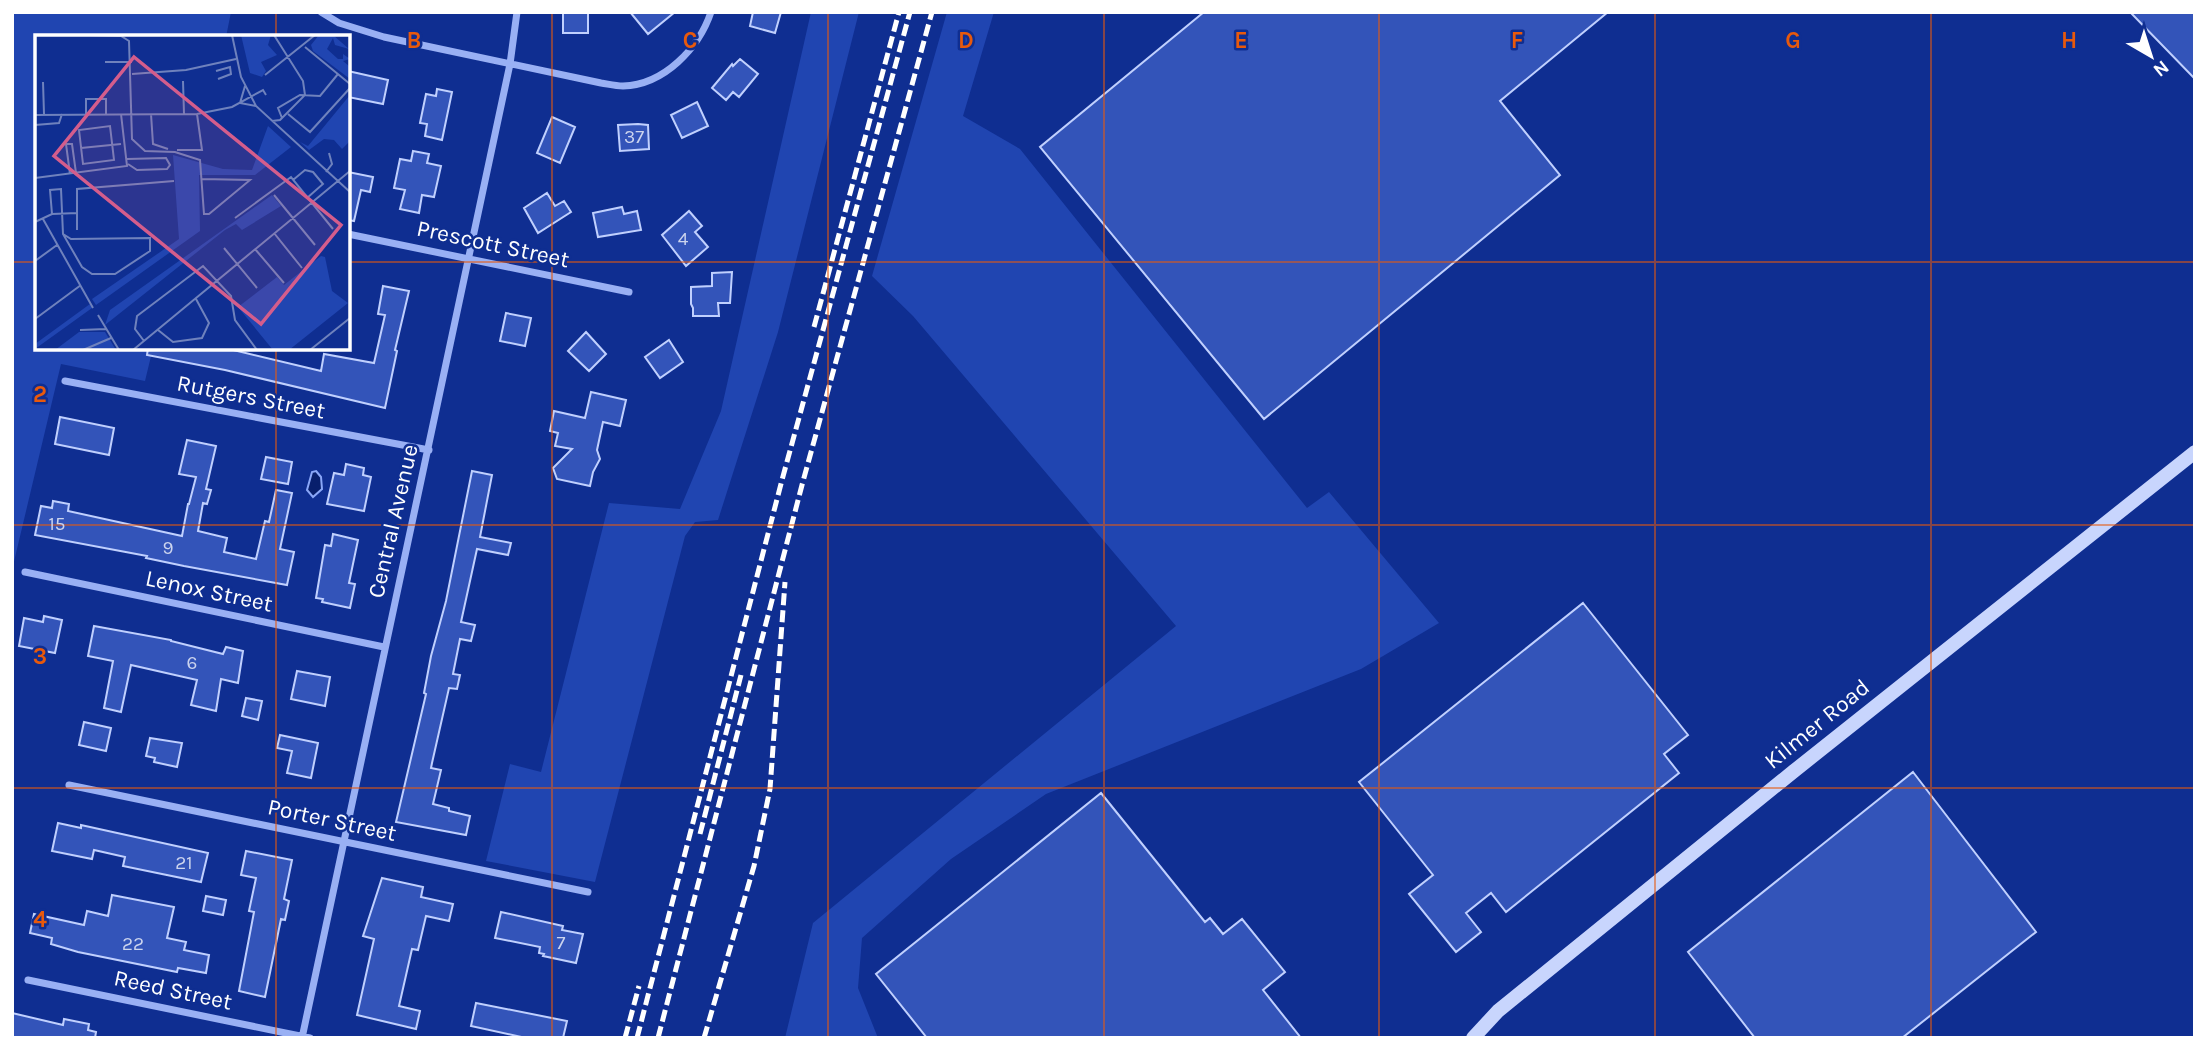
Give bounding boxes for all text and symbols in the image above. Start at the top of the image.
north arrow [2116,21,2186,91]
text: B [407,27,421,54]
text: C [683,27,697,54]
text: D [958,27,974,54]
text: E [1234,27,1248,54]
text: F [1511,27,1523,54]
text: G [1785,27,1801,54]
text: H [2061,27,2077,54]
inset map [35,35,350,350]
text: N [2149,56,2173,81]
house number: 37 [624,126,644,148]
street label: Prescott Street [414,215,572,273]
house number: 4 [678,228,689,250]
street label: Rutgers Street [175,369,328,425]
text: 2 [33,381,47,408]
street label: Central Avenue [362,441,424,601]
house number: 15 [48,513,66,535]
house number: 9 [162,537,174,559]
street label: Lenox Street [143,564,275,618]
text: 3 [33,643,47,670]
house number: 6 [187,652,197,674]
street label: Kilmer Road [1759,673,1875,775]
street label: Porter Street [265,793,399,847]
house number: 21 [175,852,193,874]
text: 4 [33,906,47,933]
house number: 7 [557,932,566,954]
house number: 22 [122,933,144,955]
street label: Reed Street [112,964,235,1016]

